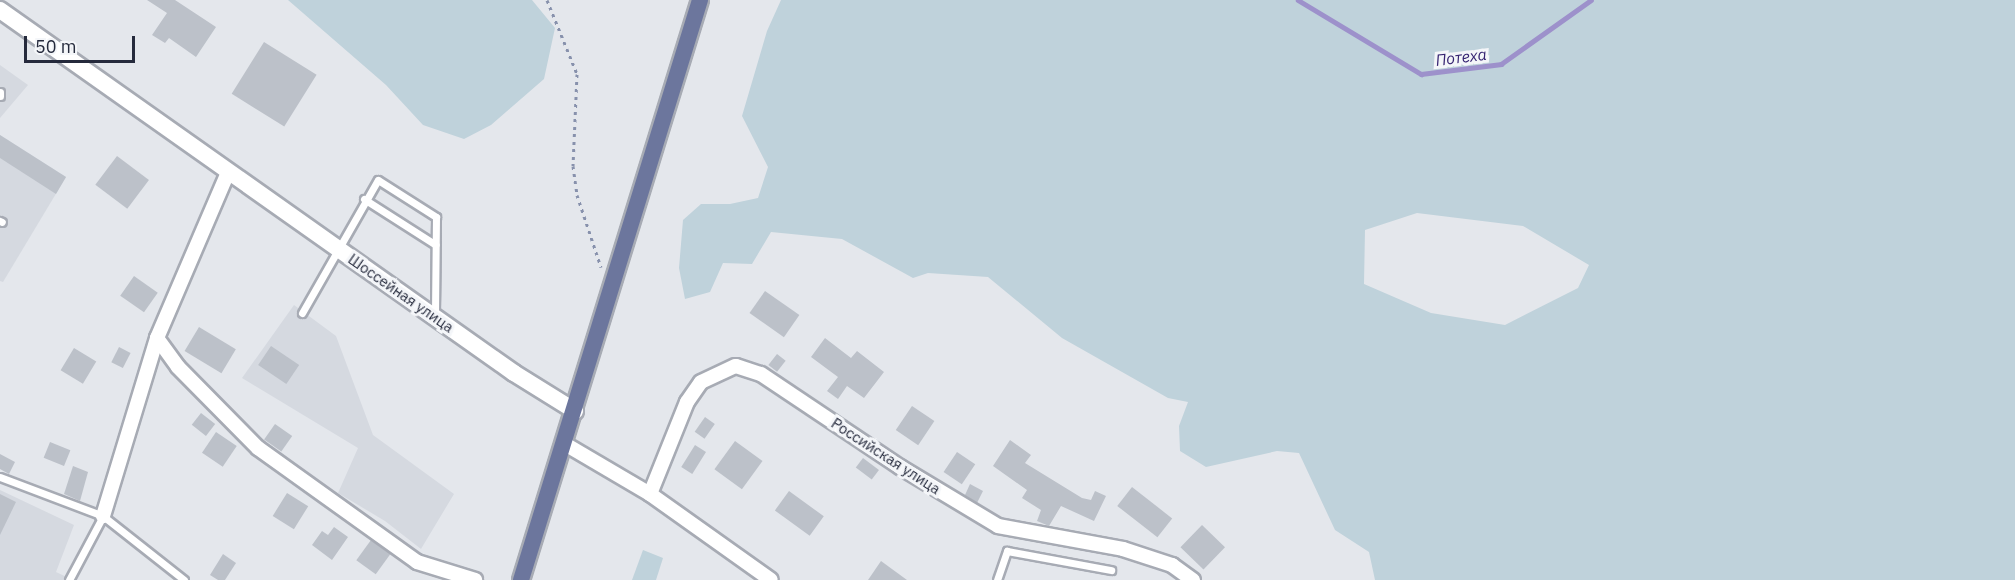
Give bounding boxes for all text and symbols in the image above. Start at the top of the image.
scale bar [27,24,138,62]
text: 50 m [35,35,77,58]
water label: Потеха [1434,44,1488,70]
street label: Шоссейная улица [345,250,457,336]
street label: Российская улица [828,414,944,498]

